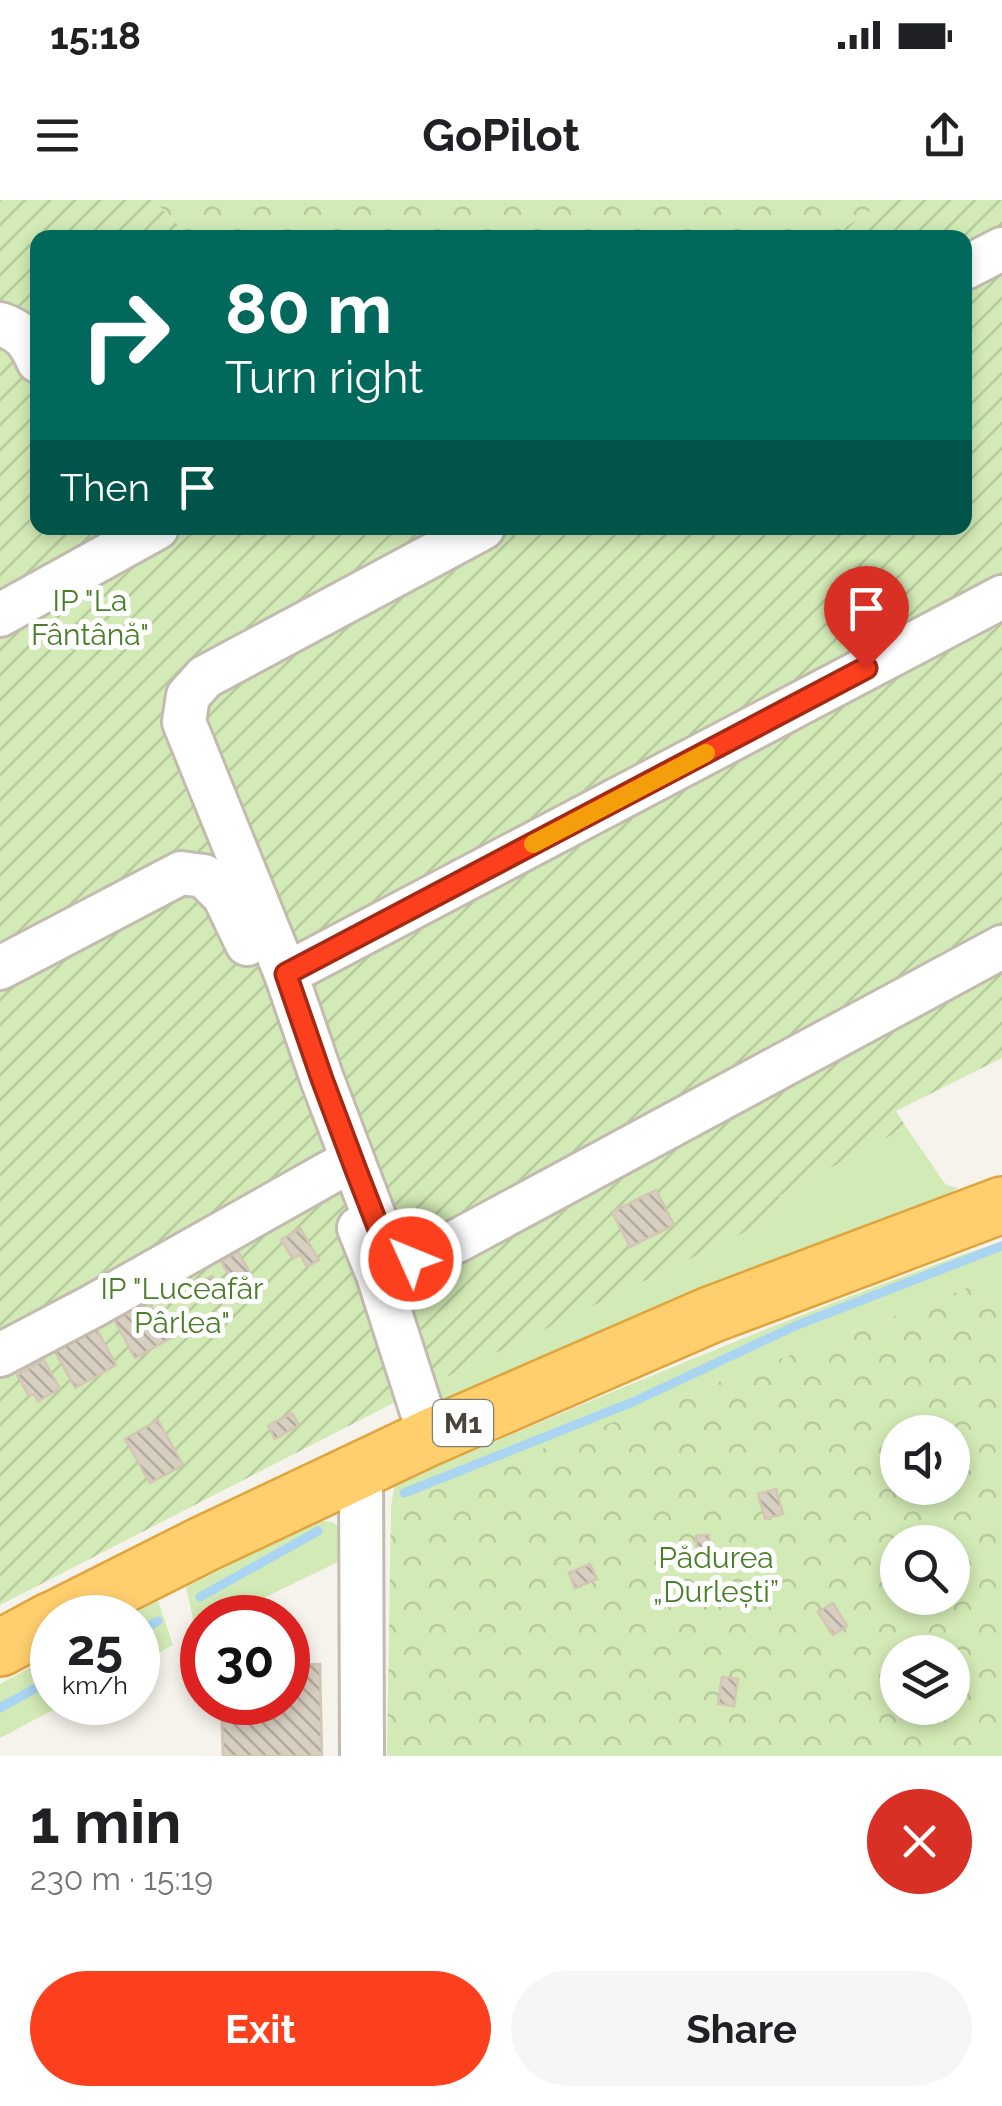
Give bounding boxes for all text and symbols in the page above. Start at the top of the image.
text: 15:18 [50,13,141,58]
icon: menu [30,108,85,163]
icon: share [917,108,972,163]
text: GoPilot [422,109,580,162]
text: 80 m [225,267,392,349]
icon: right [60,270,190,400]
text: Turn right [225,351,423,404]
icon: arrive [170,460,225,515]
text: Then [60,465,150,510]
pin [824,566,909,669]
icon: arrive [839,581,894,636]
park label: IP "La Fântână" [31,583,149,652]
position arrow [359,1207,463,1311]
park label: IP "Luceafăr Pârlea" [100,1271,264,1340]
road number: M1 [433,1400,493,1446]
map controls [880,1415,970,1725]
button: sound [880,1415,970,1505]
button: search [880,1525,970,1615]
park label: Pădurea „Durlești” [653,1540,779,1609]
speed limit sign: 30 [180,1595,310,1725]
text: 25 [67,1618,123,1677]
button: layers [880,1635,970,1725]
text: km/h [62,1670,128,1700]
text: 1 min [30,1787,181,1857]
button: close [867,1789,972,1894]
text: 230 m · 15:19 [30,1860,213,1897]
button: Exit [30,1971,491,2086]
button: Share [511,1971,972,2086]

